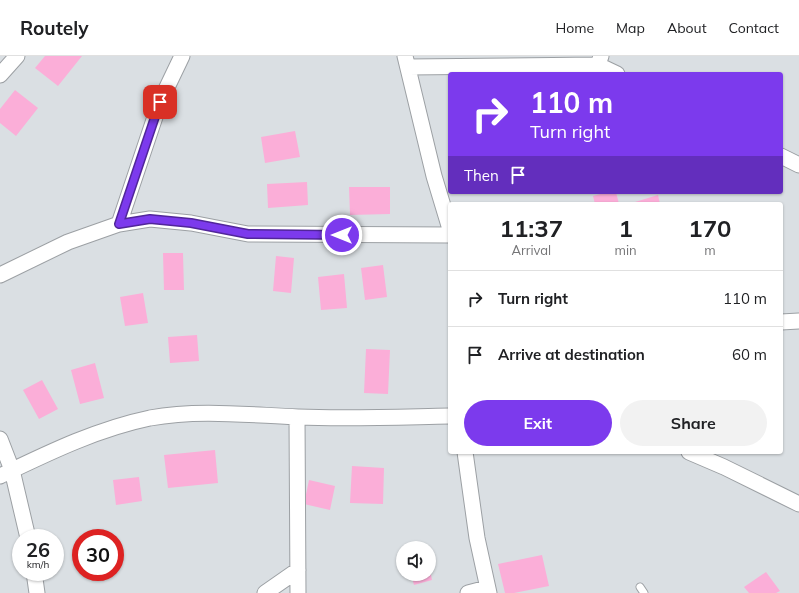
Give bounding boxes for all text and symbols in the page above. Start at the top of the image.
text: Routely [20,16,88,40]
text: Home [555,19,594,37]
text: Map [616,19,645,37]
text: About [667,19,707,37]
text: Contact [729,19,779,37]
pin [143,85,177,119]
text: 110 m [530,85,613,120]
icon: right [464,88,516,140]
icon: arrive [149,91,171,113]
text: Turn right [530,120,610,143]
icon: arrive [507,164,529,186]
text: Then [464,166,499,185]
text: 11:37 [500,213,563,243]
text: 1 [618,213,633,243]
text: 170 [688,213,731,243]
position arrow [321,214,363,256]
text: Arrival [511,242,551,258]
text: min [615,242,637,258]
text: m [704,242,716,258]
icon: right [464,288,486,310]
text: Turn right [498,289,568,308]
text: 110 m [723,289,767,308]
icon: arrive [464,344,486,366]
text: Arrive at destination [498,345,645,364]
text: 60 m [732,345,767,364]
button: Exit [464,400,612,446]
button: Share [620,400,767,446]
speed limit sign: 30 [72,529,124,581]
text: 26 [26,537,50,562]
map controls [396,541,436,581]
button: sound [396,541,436,581]
text: km/h [27,558,49,571]

